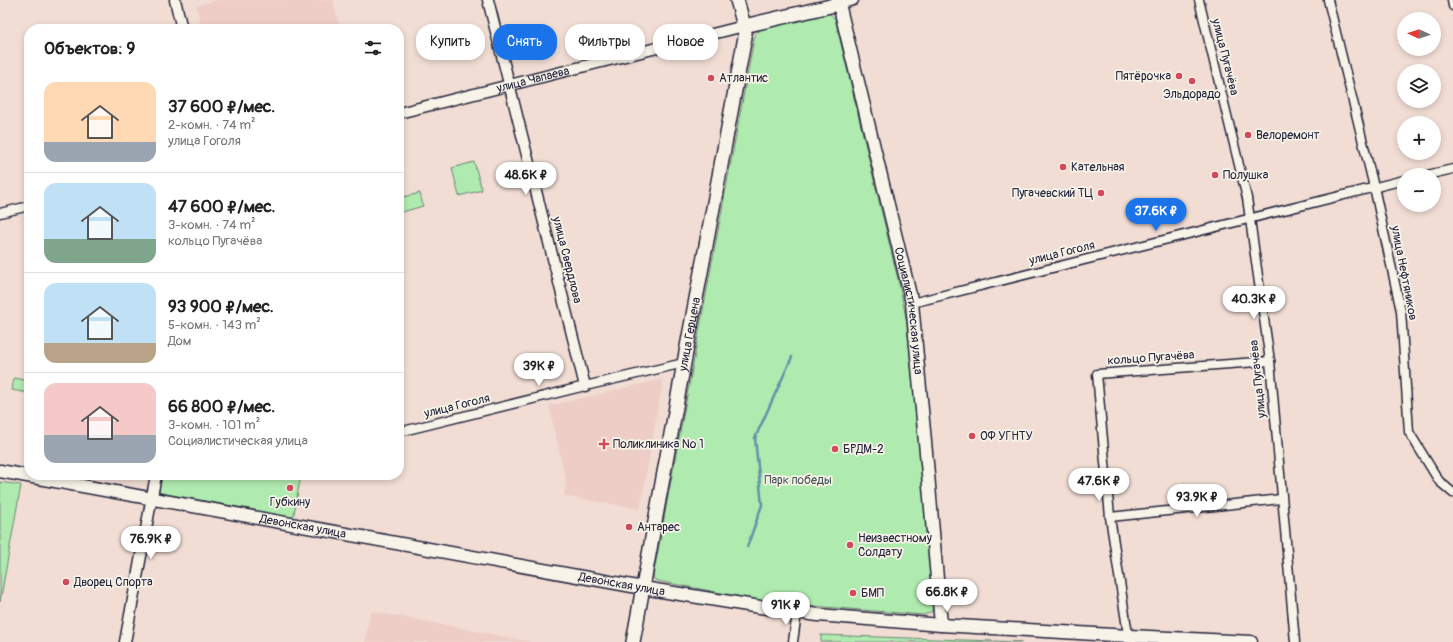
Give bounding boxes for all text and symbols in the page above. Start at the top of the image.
north arrow [1397,12,1441,56]
map controls [1397,12,1441,212]
street label: улица Пугачёва [1208,16,1242,97]
chip: Купить [416,24,485,60]
chip: Снять [493,24,557,60]
chip: Фильтры [565,24,645,60]
chip: Новое [653,24,718,60]
icon: filters [362,37,384,59]
text: Объектов: 9 [44,38,135,59]
street label: улица Чапаева [494,63,571,96]
button: layers [1397,64,1441,108]
place label: Пятёрочка [1116,69,1171,84]
place label: Атлантис [719,71,768,86]
marker: Пятёрочка [1174,71,1184,81]
marker: Атлантис [706,73,716,83]
marker: Эльдорадо [1187,76,1197,86]
place label: Эльдорадо [1163,87,1221,102]
text: 37 600 ₽/мес. [168,96,275,117]
icon: home [76,98,124,146]
button: + [1397,116,1441,160]
text: 2-комн. · 74 m² [168,117,255,133]
place label: Велоремонт [1256,128,1319,143]
marker: Велоремонт [1243,130,1253,140]
text: улица Гоголя [168,133,241,149]
place label: Кательная [1071,160,1125,175]
pin: 48.6K ₽ [489,162,563,196]
marker: Кательная [1058,162,1068,172]
text: 48.6K ₽ [505,167,547,183]
place label: Полушка [1223,168,1269,183]
button: − [1397,168,1441,212]
marker: Полушка [1210,170,1220,180]
place label: Пугачевский ТЦ [1012,186,1093,201]
marker: Пугачевский ТЦ [1096,188,1106,198]
text: 47 600 ₽/мес. [168,196,276,217]
pin: 37.6K ₽ [1119,198,1193,232]
icon: home [76,199,124,247]
text: 37.6K ₽ [1134,203,1178,219]
street label: улица Свердлова [549,214,585,305]
text: 3-комн. · 74 m² [168,217,255,233]
street label: улица Нефтяников [1387,223,1421,322]
text: кольцо Пугачёва [168,233,262,249]
street label: улица Гоголя [1027,238,1097,269]
street label: Социалистическая улица [891,245,926,376]
pin: 40.3K ₽ [1217,286,1291,320]
text: 40.3K ₽ [1232,291,1276,307]
text: 93 900 ₽/мес. [168,296,274,317]
street label: улица Герцена [675,296,704,373]
icon: home [76,299,124,347]
text: 5-комн. · 143 m² [168,317,261,333]
text: Дом [168,333,191,349]
street label: улица Пугачёва [1246,339,1270,420]
street label: кольцо Пугачёва [1107,347,1195,369]
pin: 39K ₽ [511,353,567,387]
text: 39K ₽ [523,358,555,374]
street label: улица Гоголя [422,391,492,422]
text: 66 800 ₽/мес. [168,396,275,417]
icon: home [76,399,124,447]
text: 3-комн. · 101 m² [168,417,260,433]
place label: ОФ УГНТУ [980,429,1033,444]
marker: ОФ УГНТУ [967,431,977,441]
text: Социалистическая улица [168,433,308,449]
place label: Поликлиника № 1 [613,437,704,452]
marker: Поликлиника № 1 [598,438,610,450]
place label: БРДМ-2 [843,442,884,457]
marker: БРДМ-2 [830,444,840,454]
pin: 47.6K ₽ [1062,468,1136,502]
park label: Парк победы [764,473,832,488]
text: 47.6K ₽ [1077,473,1121,489]
marker: Губкину [285,483,295,493]
pin: 93.9K ₽ [1160,484,1234,518]
text: 93.9K ₽ [1176,489,1218,505]
place label: Губкину [270,495,310,510]
street label: Девонская улица [258,511,348,541]
place label: Антарес [637,520,680,535]
marker: Антарес [624,522,634,532]
pin: 76.9K ₽ [114,526,188,560]
text: 76.9K ₽ [130,531,172,547]
place label: Неизвестному Солдату [858,531,932,560]
marker: Неизвестному Солдату [845,540,855,550]
street label: Девонская улица [576,569,667,599]
place label: Дворец Спорта [73,575,153,590]
marker: Дворец Спорта [61,577,71,587]
pin: 66.8K ₽ [910,579,984,613]
text: 66.8K ₽ [926,584,969,600]
place label: БМП [861,586,884,601]
marker: БМП [848,588,858,598]
pin: 91K ₽ [758,592,814,626]
text: 91K ₽ [771,597,801,613]

